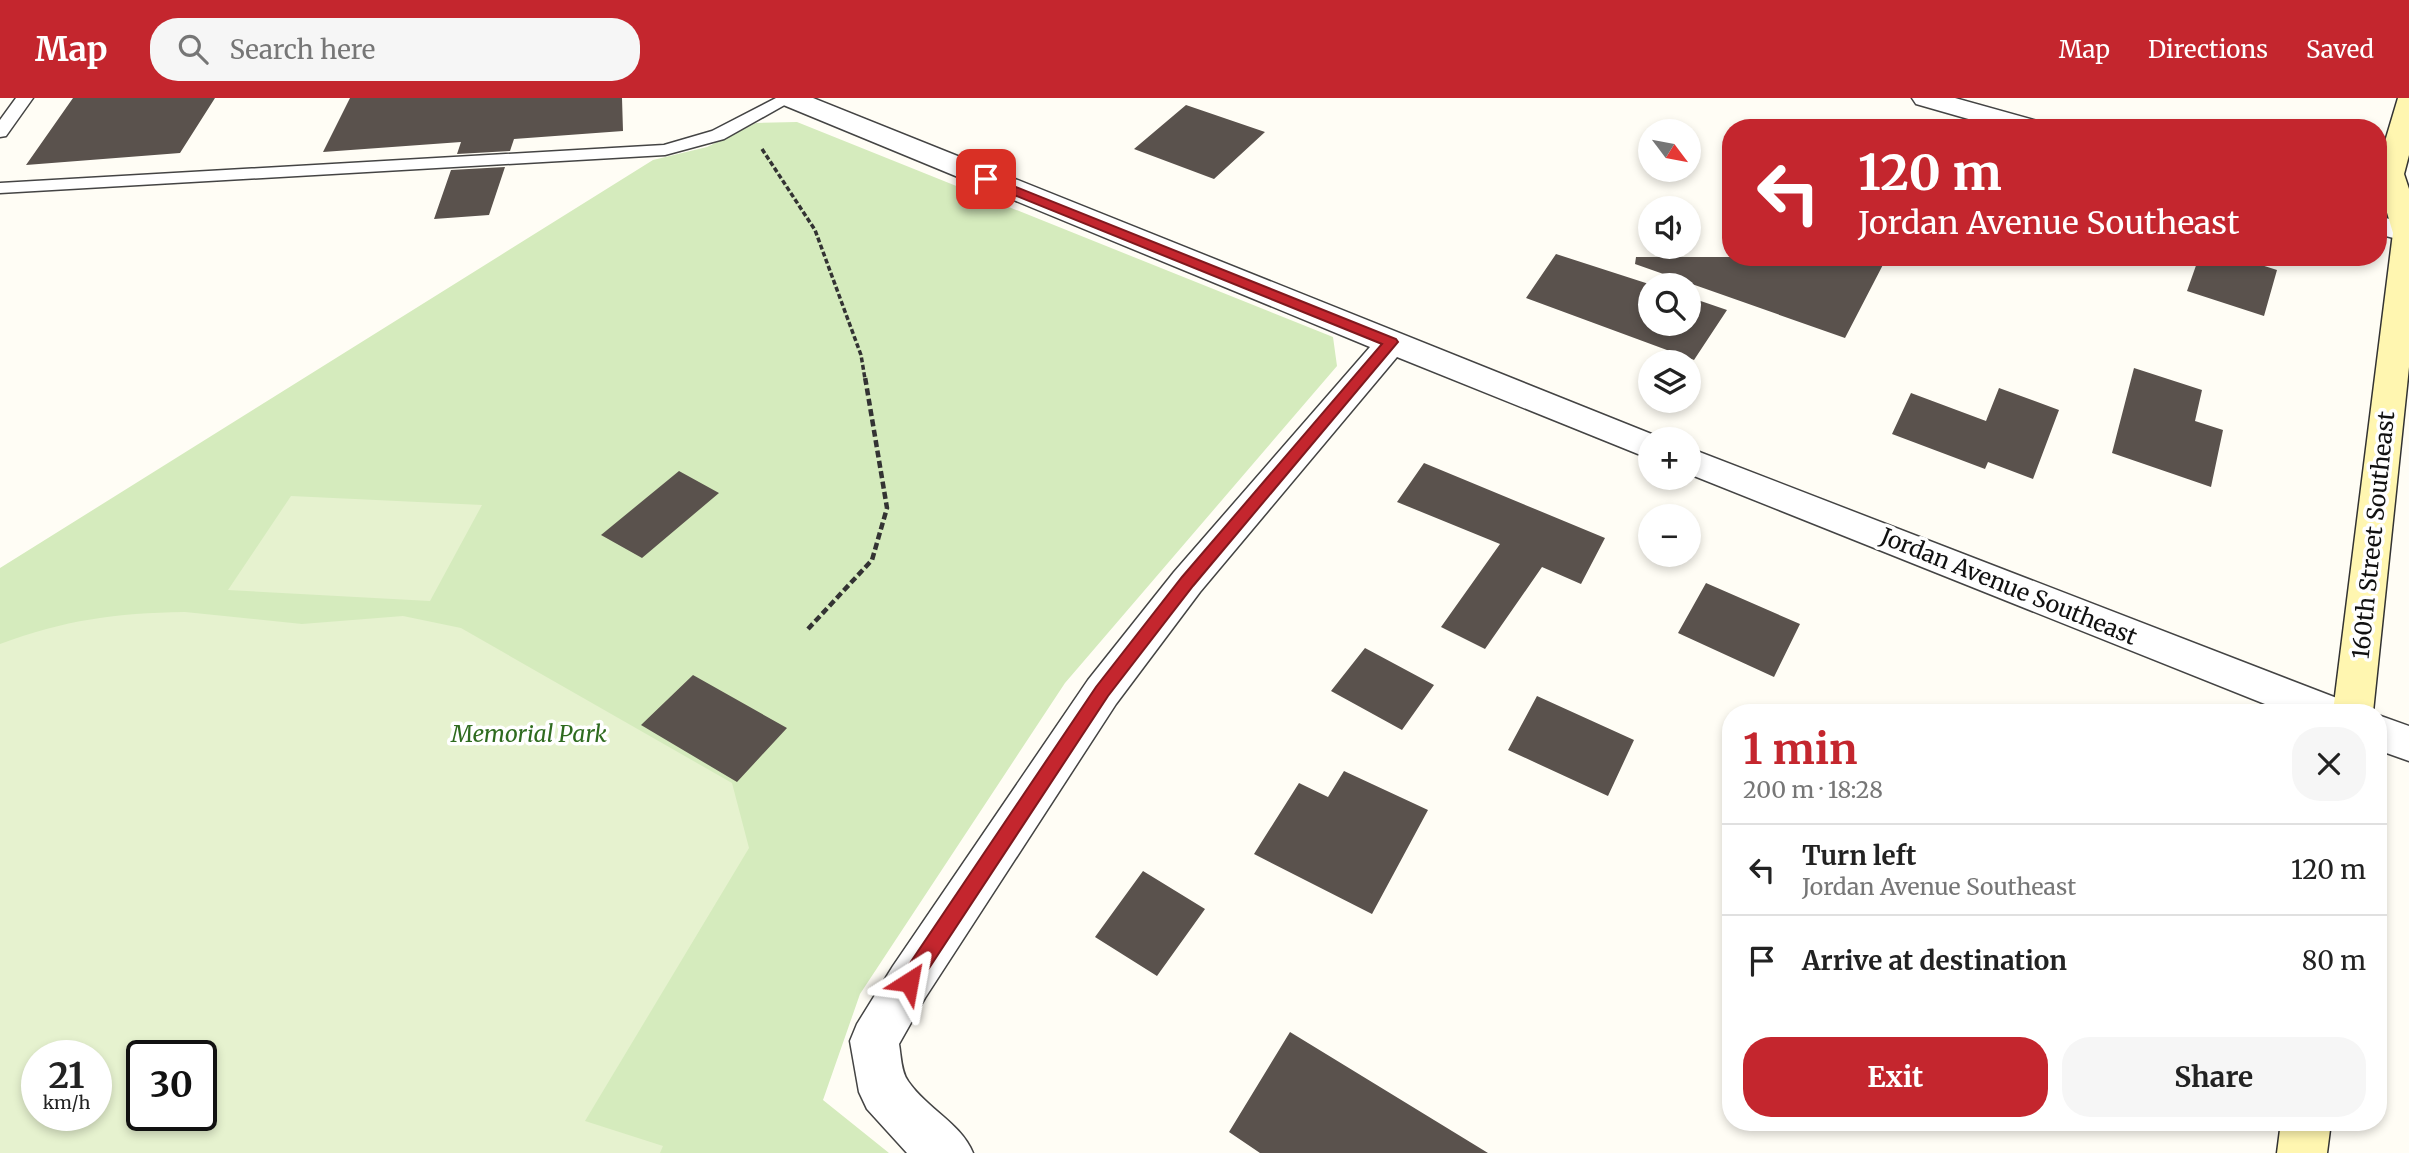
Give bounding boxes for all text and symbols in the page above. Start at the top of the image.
search box [150,18,640,81]
text: Map [35,29,108,70]
icon: search [174,30,212,68]
text: Search here [230,33,375,66]
text: Map [2059,34,2110,65]
text: Directions [2148,34,2268,65]
text: Saved [2306,34,2374,65]
north arrow [1638,119,1701,182]
map controls [1638,119,1701,567]
text: 120 m [1858,142,2002,203]
icon: left [1743,147,1834,238]
pin [956,149,1016,209]
icon: arrive [967,160,1005,198]
button: sound [1638,196,1701,259]
text: Jordan Avenue Southeast [1858,203,2240,243]
button: search [1638,273,1701,336]
button: layers [1638,350,1701,413]
street label: 160th Street Southeast [2346,410,2400,660]
button: + [1638,427,1701,490]
button: − [1638,504,1701,567]
street label: Jordan Avenue Southeast [1876,521,2142,651]
park label: Memorial Park [450,719,607,748]
text: 1 min [1743,723,1857,775]
button: close [2292,727,2366,801]
text: 200 m · 18:28 [1743,775,1883,804]
text: Turn left [1802,839,1916,872]
icon: left [1743,851,1781,889]
text: 120 m [2291,853,2366,886]
text: Jordan Avenue Southeast [1802,872,2076,901]
icon: arrive [1743,942,1781,980]
text: Arrive at destination [1802,944,2067,977]
text: 80 m [2302,944,2366,977]
position arrow [872,945,946,1019]
button: Exit [1743,1037,2048,1117]
button: Share [2062,1037,2366,1117]
speed limit sign: 30 [126,1040,217,1131]
text: 21 [49,1054,84,1098]
text: km/h [43,1091,90,1114]

